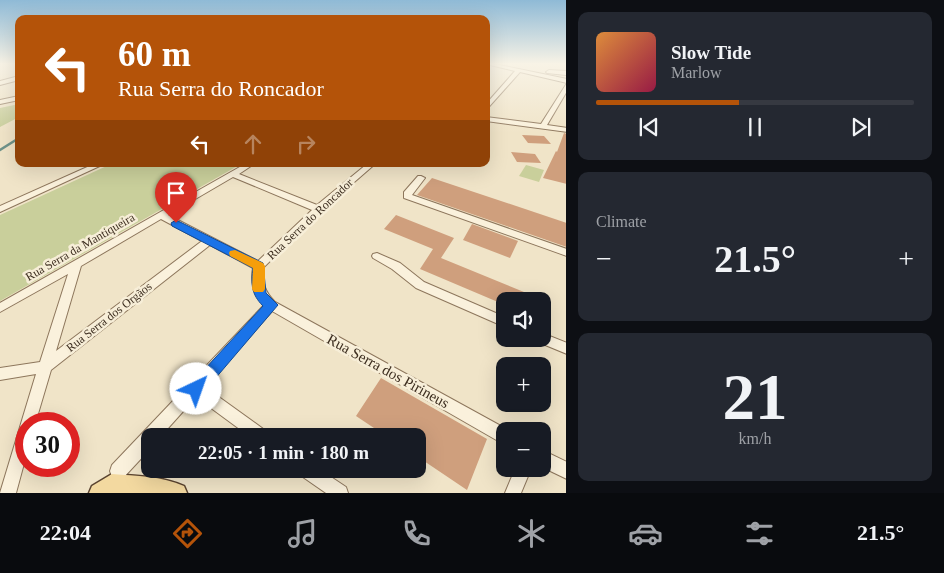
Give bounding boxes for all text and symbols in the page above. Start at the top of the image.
icon: left [35,35,100,100]
text: 60 m [118,35,191,74]
text: Slow Tide [671,42,751,63]
text: Marlow [671,64,722,81]
text: Rua Serra do Roncador [118,76,324,101]
icon: previous [635,113,663,141]
icon: pause [741,113,769,141]
icon: next [847,113,875,141]
icon: left [186,130,214,158]
icon: ahead [239,130,267,158]
icon: right [292,130,320,158]
pin [155,172,197,223]
street label: Rua Serra do Roncador [264,176,356,262]
icon: arrive [162,179,190,207]
street label: Rua Serra da Mantiqueira [23,210,138,284]
text: Climate [596,213,647,230]
text: 21.5° [714,238,796,280]
text: − [596,243,612,274]
text: + [898,243,914,274]
street label: Rua Serra dos Orgãos [63,279,155,355]
map controls [496,292,551,477]
button: sound [496,292,551,347]
street label: Rua Serra dos Pirineus [324,331,452,411]
button: + [496,357,551,412]
text: 21 [723,361,788,433]
position arrow [169,362,221,414]
speed limit sign: 30 [15,412,80,477]
button: − [496,422,551,477]
text: km/h [739,430,771,447]
text: 22:05 · 1 min · 180 m [198,442,369,463]
icon: directions [170,516,205,551]
icon: music [285,516,320,551]
icon: phone [399,516,434,551]
icon: climate [514,516,549,551]
icon: car [628,516,663,551]
icon: filters [742,516,777,551]
text: 22:04 [40,520,91,545]
text: 21.5° [857,520,904,545]

